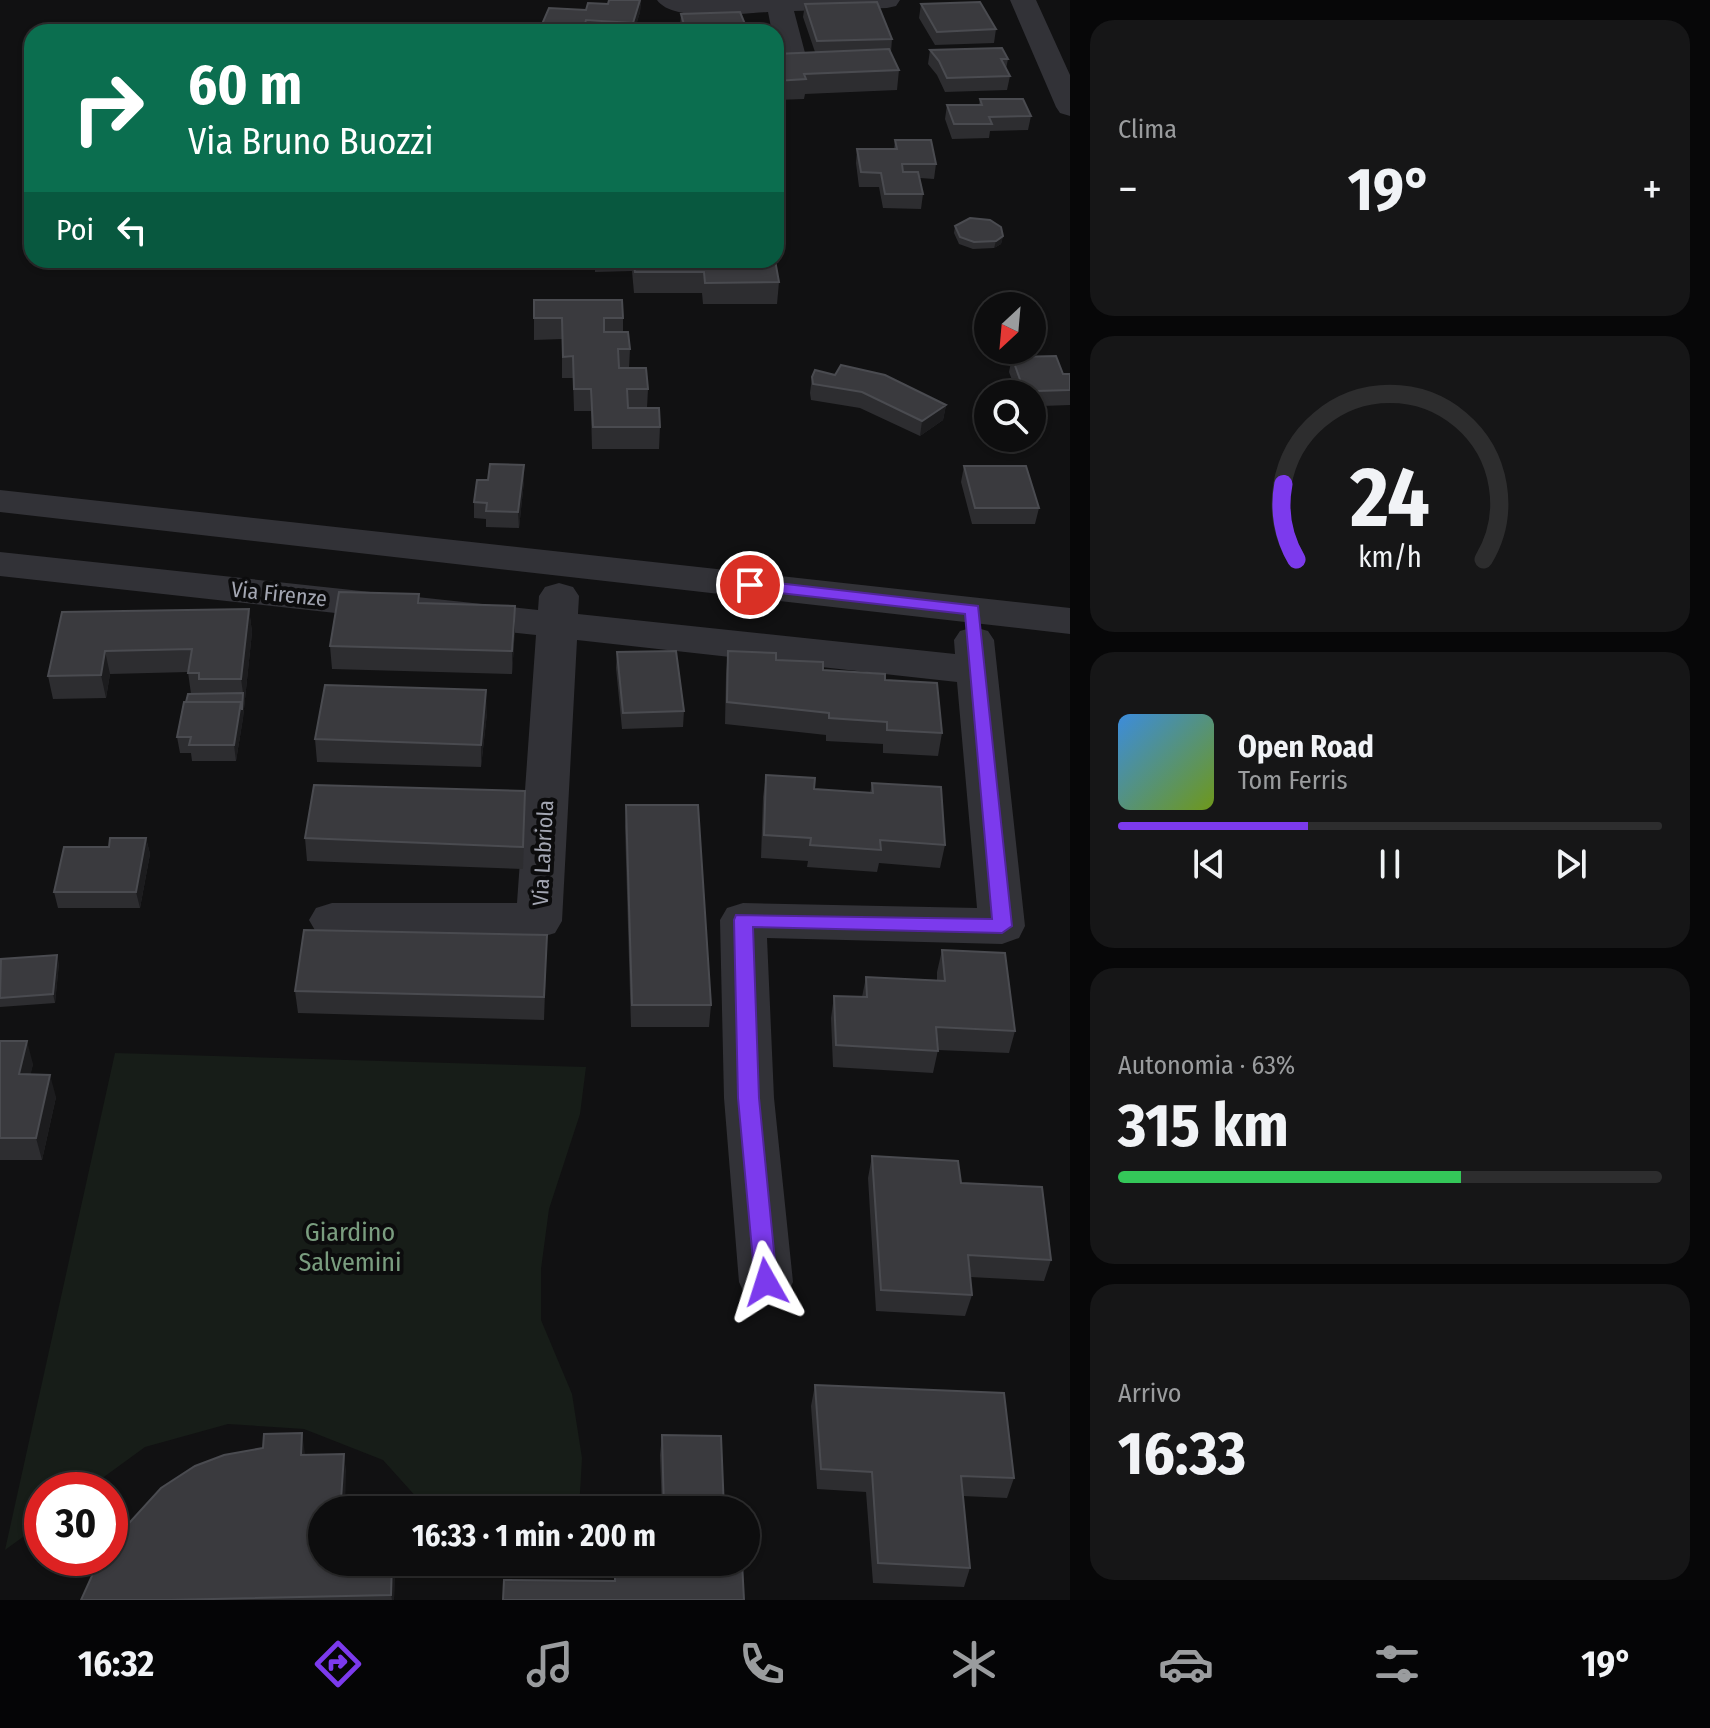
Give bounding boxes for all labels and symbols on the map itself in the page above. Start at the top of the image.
north arrow [974,292,1046,364]
pin [716,551,784,619]
street label: Via Firenze [230,576,328,612]
street label: Via Labriola [527,799,559,907]
park label: Giardino Salvemini [298,1217,402,1278]
position arrow [724,1240,808,1324]
speed limit sign: 30 [24,1472,128,1576]

